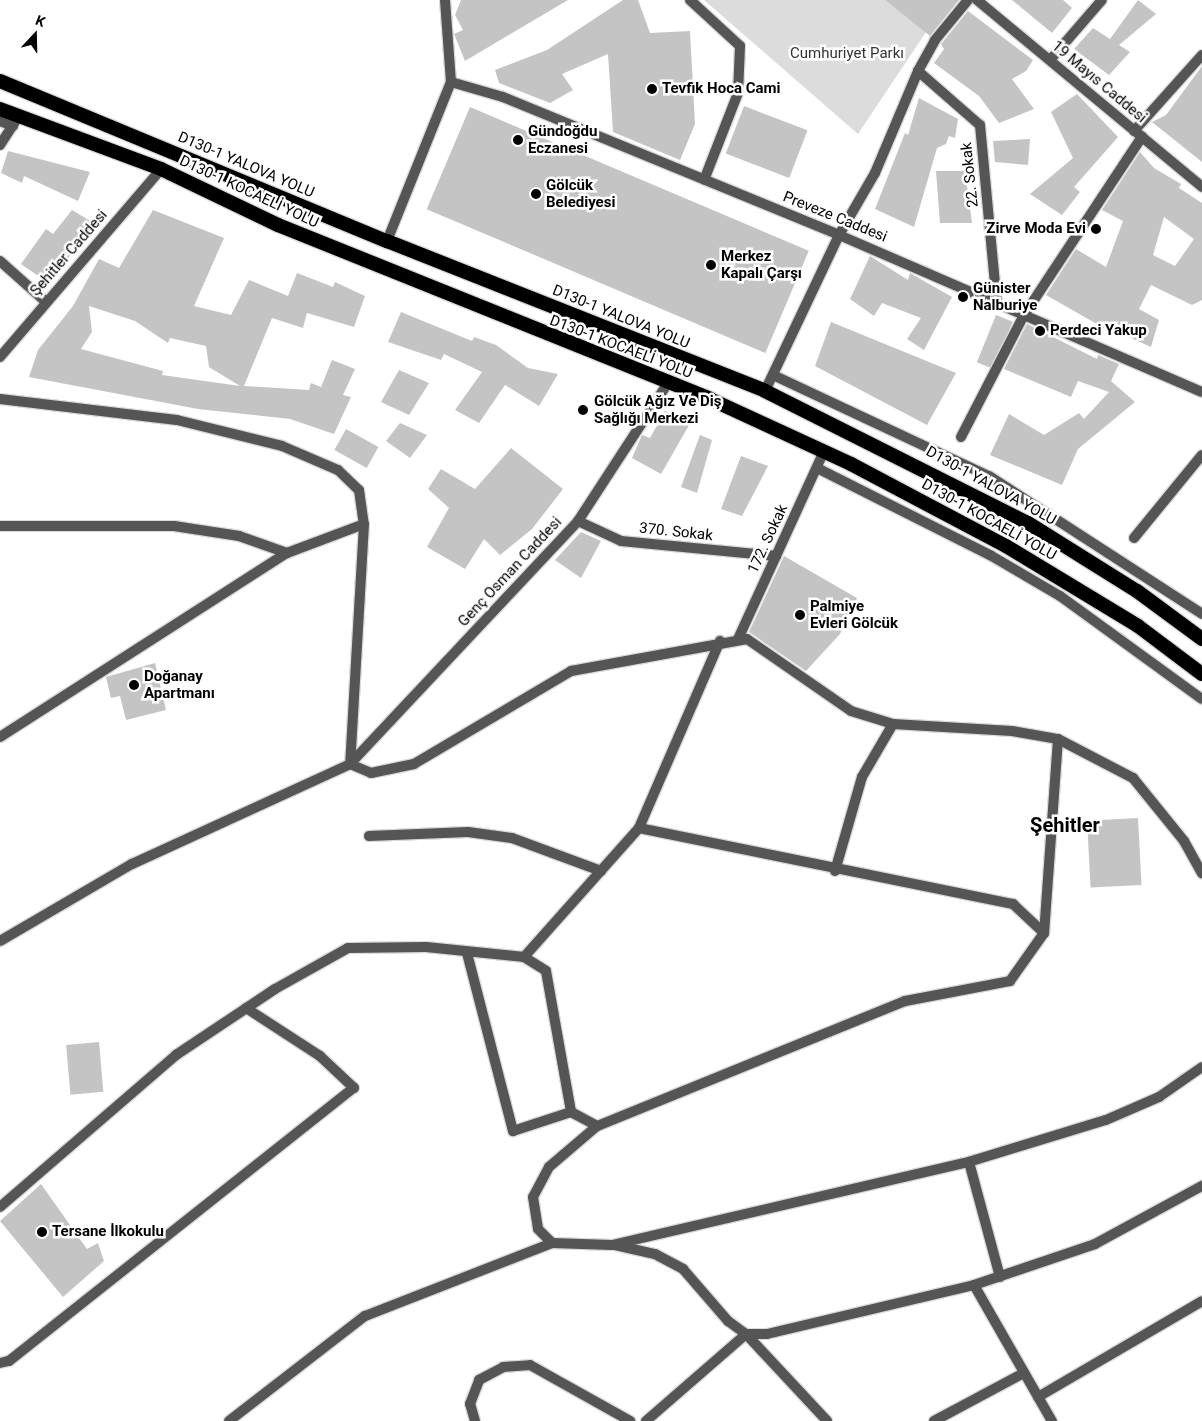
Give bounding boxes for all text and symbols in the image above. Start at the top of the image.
north arrow [10,10,60,60]
text: K [33,12,47,30]
street label: 19 Mayıs Caddesi [1048,37,1150,127]
park label: Cumhuriyet Parkı [790,45,904,63]
place label: Tevfik Hoca Cami [662,80,781,98]
marker: Tevfik Hoca Cami [646,83,658,95]
place label: Gündoğdu Eczanesi [528,122,597,157]
street label: D130-1 YALOVA YOLU [175,128,317,202]
marker: Gündoğdu Eczanesi [512,134,524,146]
street label: 22. Sokak [958,142,982,208]
street label: D130-1 KOCAELİ YOLU [177,152,321,232]
place label: Gölcük Belediyesi [546,176,615,211]
marker: Gölcük Belediyesi [530,188,542,200]
street label: Preveze Caddesi [780,188,890,246]
street label: Şehitler Caddesi [27,206,111,300]
place label: Zirve Moda Evi [986,220,1086,238]
marker: Zirve Moda Evi [1090,223,1102,235]
place label: Merkez Kapalı Çarşı [721,247,802,282]
marker: Merkez Kapalı Çarşı [705,259,717,271]
place label: Günister Nalburiye [973,279,1037,314]
street label: D130-1 YALOVA YOLU [550,281,692,353]
marker: Günister Nalburiye [957,291,969,303]
street label: D130-1 KOCAELİ YOLU [547,311,695,383]
place label: Perdeci Yakup [1050,322,1147,340]
marker: Perdeci Yakup [1034,325,1046,337]
place label: Gölcük Ağız Ve Diş Sağlığı Merkezi [594,392,721,427]
marker: Gölcük Ağız Ve Diş Sağlığı Merkezi [576,403,590,417]
street label: D130-1 YALOVA YOLU [923,443,1059,529]
street label: D130-1 KOCAELİ YOLU [918,475,1060,565]
street label: 172. Sokak [744,502,792,576]
street label: Genç Osman Caddesi [454,513,566,631]
street label: 370. Sokak [638,519,714,545]
place label: Palmiye Evleri Gölcük [810,597,898,632]
marker: Palmiye Evleri Gölcük [794,609,806,621]
place label: Doğanay Apartmanı [144,667,215,702]
marker: Doğanay Apartmanı [128,679,140,691]
district label: Şehitler [1030,813,1100,837]
place label: Tersane İlkokulu [52,1223,164,1241]
marker: Tersane İlkokulu [36,1226,48,1238]

